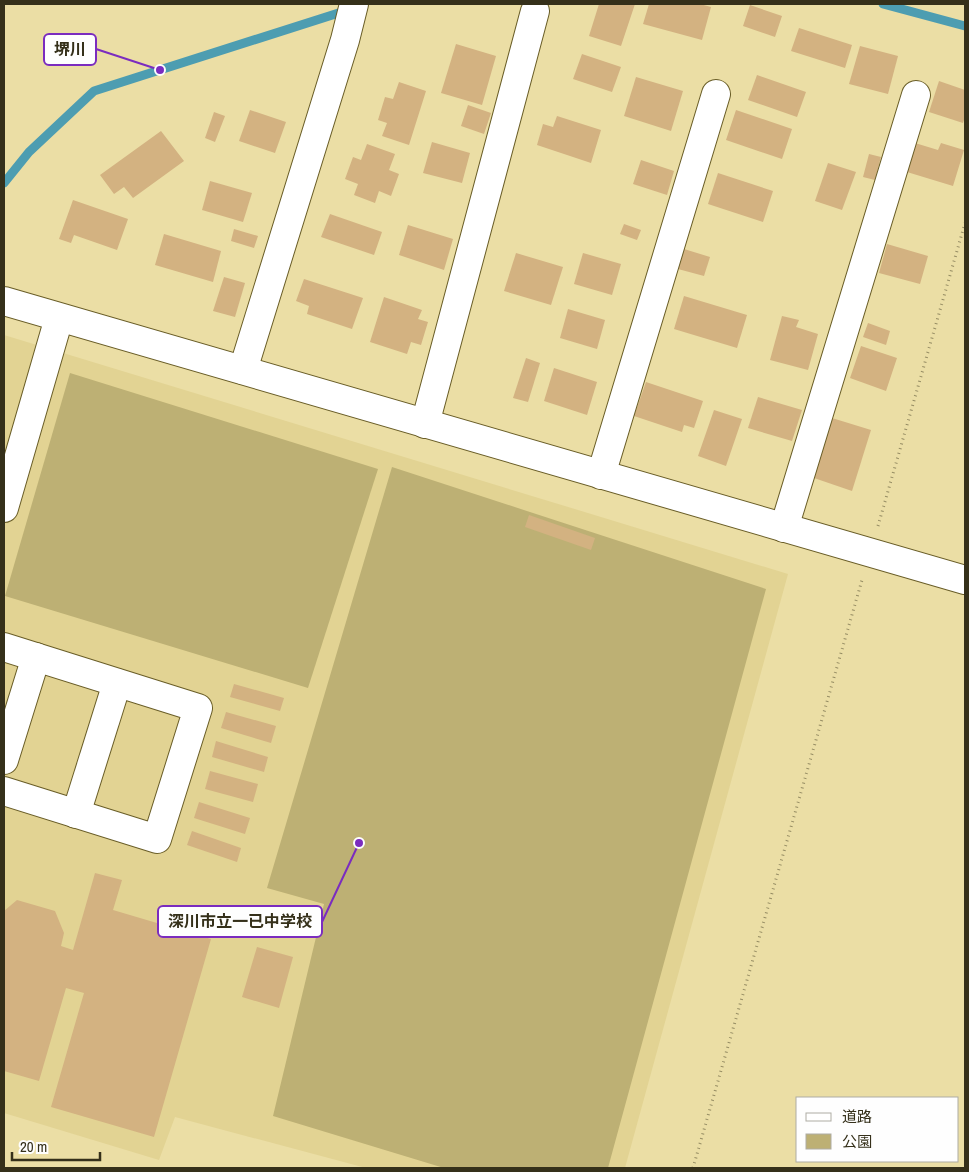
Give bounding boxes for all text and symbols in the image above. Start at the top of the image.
callout: 堺川 [44,34,96,65]
text: 堺川 [54,38,86,60]
callout: 深川市立一已中学校 [158,906,322,937]
text: 深川市立一已中学校 [168,910,312,932]
legend [796,1097,959,1162]
text: 道路 [842,1106,872,1127]
scale bar [12,1130,100,1162]
text: 公園 [842,1131,872,1152]
text: 20 m [20,1136,47,1157]

